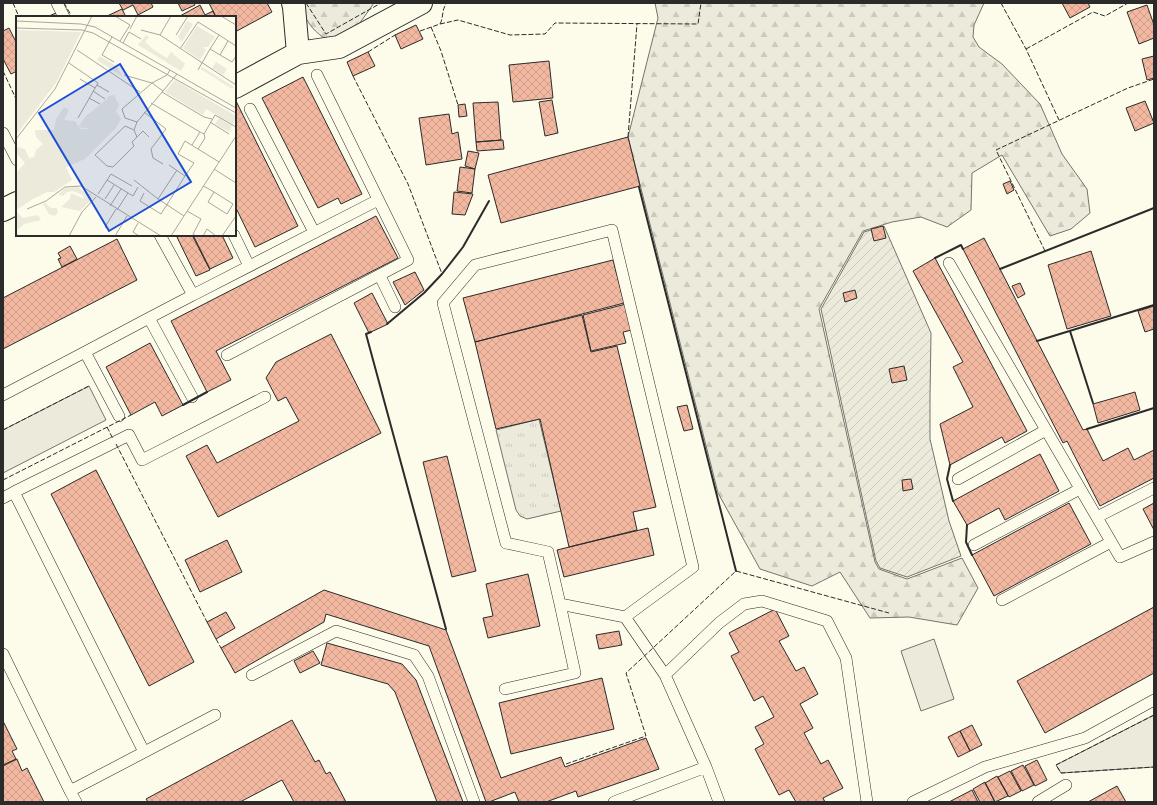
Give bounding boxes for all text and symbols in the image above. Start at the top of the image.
inset map [16,16,236,236]

